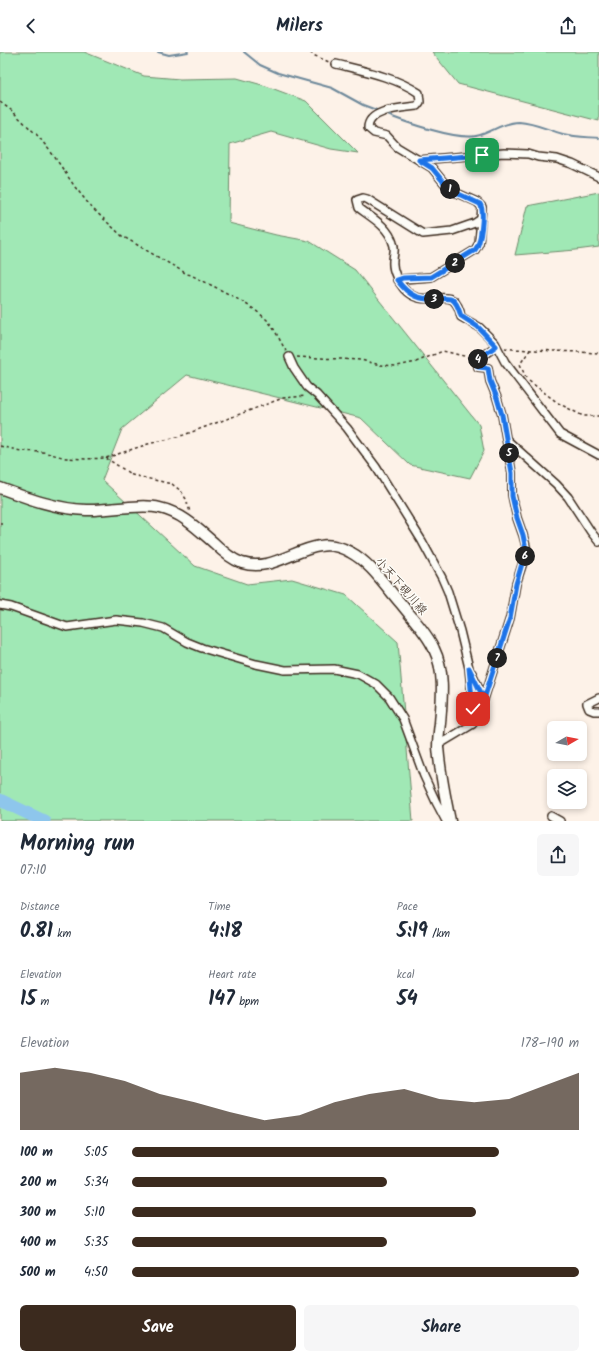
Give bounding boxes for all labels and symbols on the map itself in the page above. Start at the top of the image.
pin [465,138,499,172]
pin: 1 [440,179,460,199]
pin: 2 [445,253,465,273]
pin: 3 [424,289,444,309]
pin: 4 [468,349,488,369]
pin: 5 [499,443,519,463]
pin: 6 [515,546,535,566]
street label: 小天下硯川線 [370,553,432,619]
pin: 7 [487,648,507,668]
pin [456,692,490,726]
north arrow [547,721,587,761]

